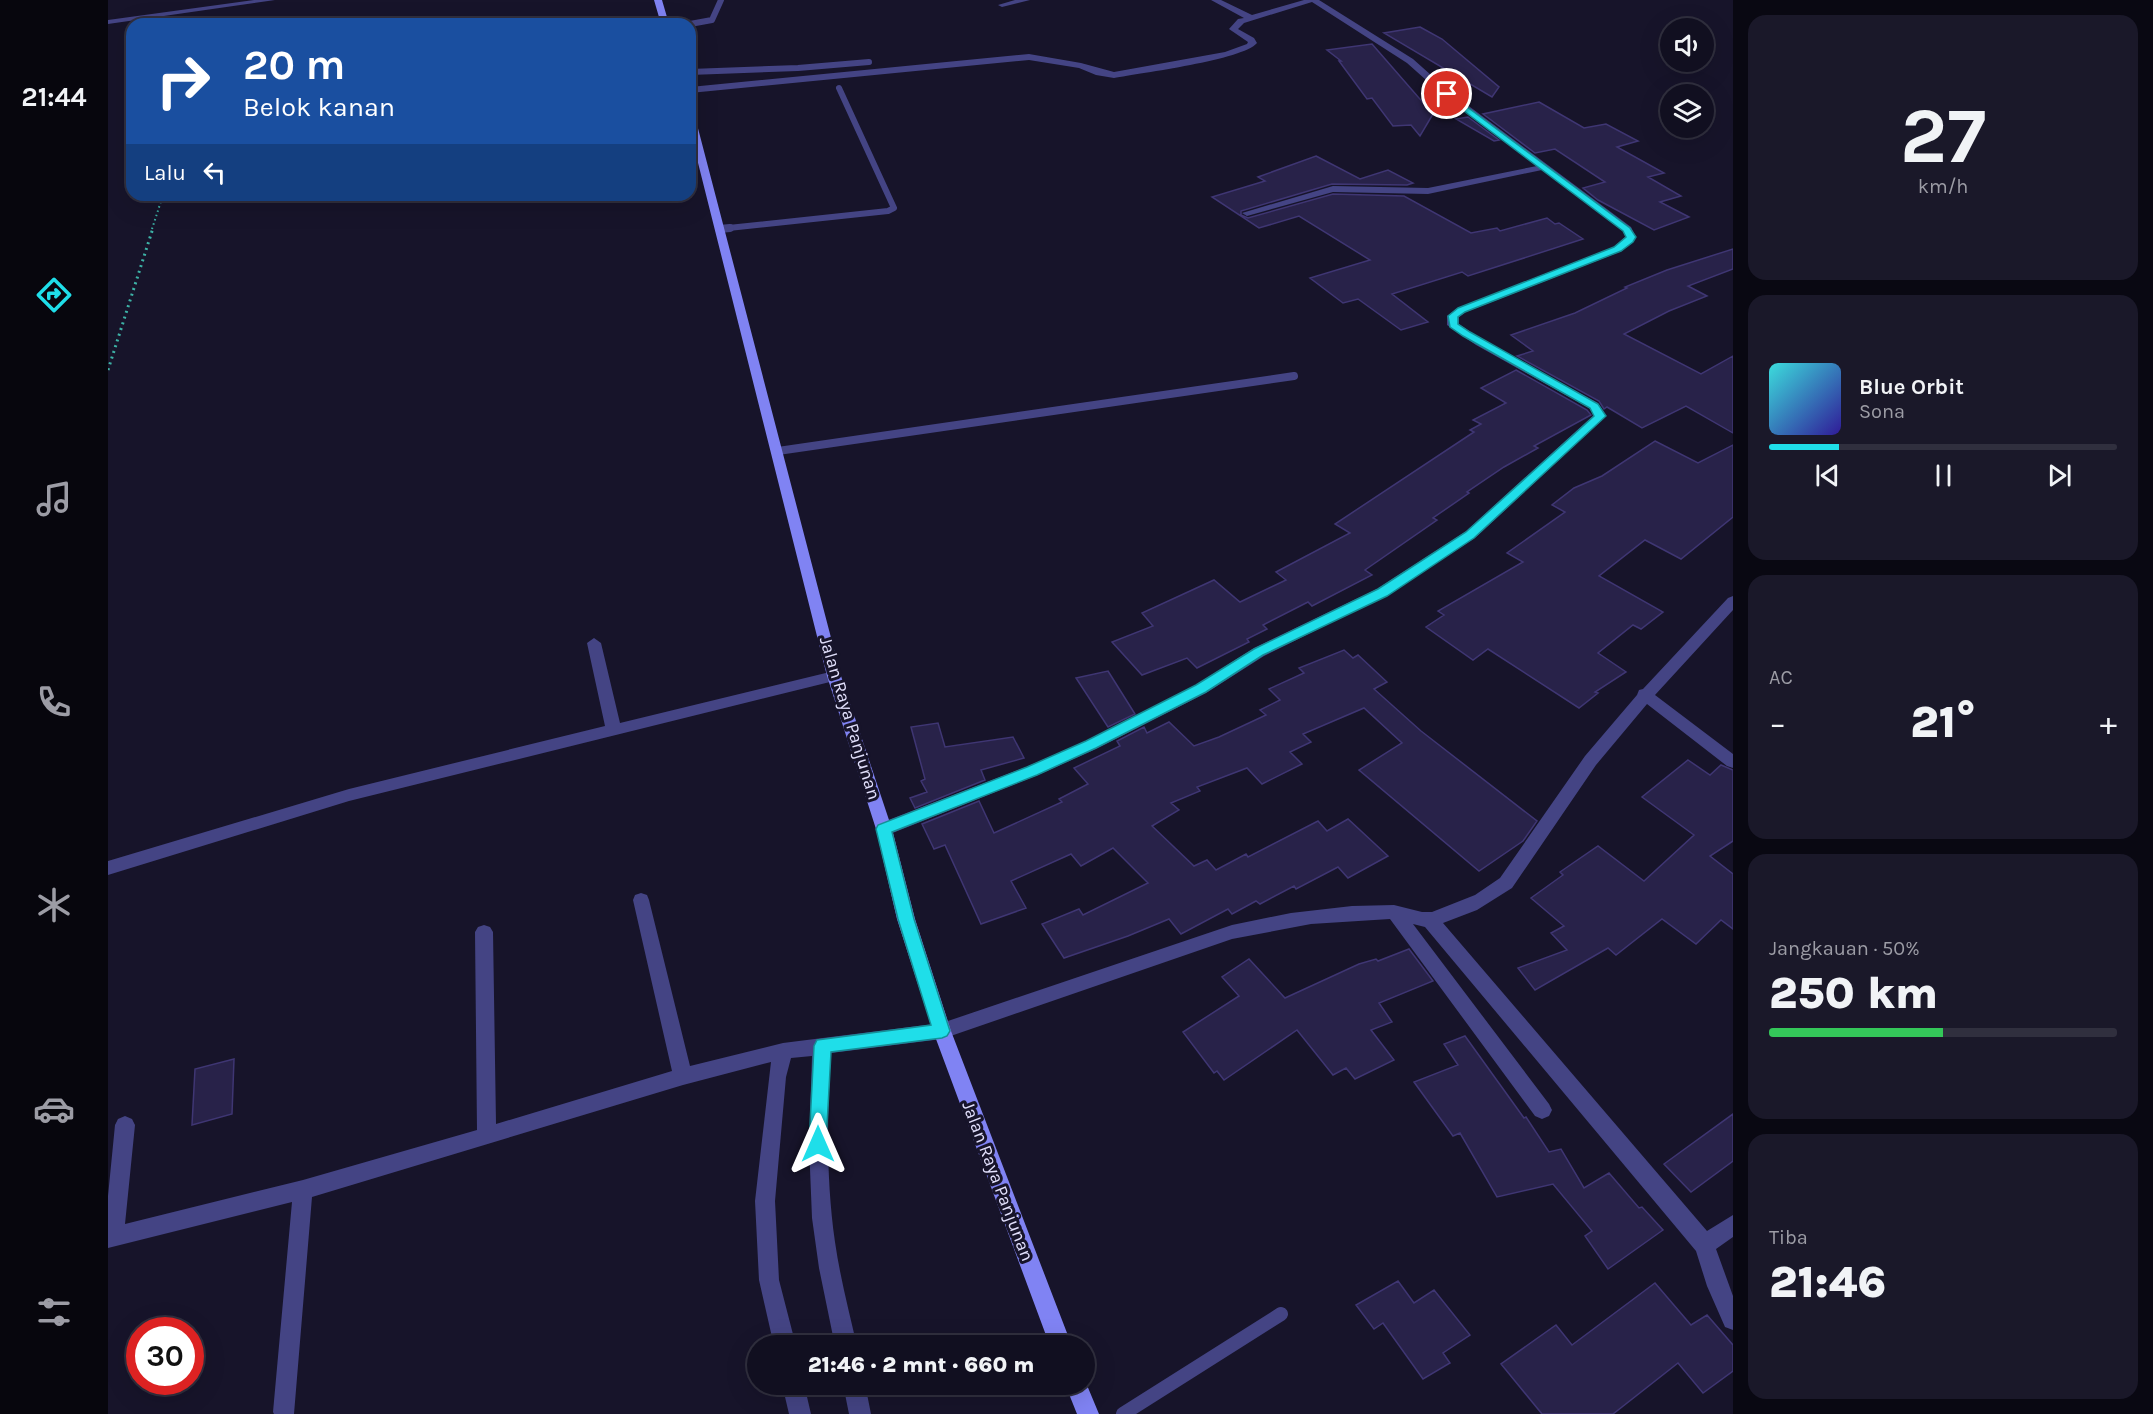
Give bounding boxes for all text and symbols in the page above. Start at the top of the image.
map controls [1660,18,1714,138]
button: sound [1660,18,1714,72]
text: 20 m [243,40,345,90]
icon: right [144,42,222,120]
pin [1421,68,1472,119]
icon: arrive [1430,77,1463,110]
text: 21:44 [21,81,87,113]
button: layers [1660,84,1714,138]
text: 27 [1900,90,1986,182]
text: Belok kanan [243,91,395,123]
icon: left [198,156,231,189]
text: Lalu [144,160,186,186]
text: km/h [1918,175,1968,198]
icon: directions [33,274,75,316]
text: Blue Orbit [1859,374,1964,400]
text: Sona [1859,400,1905,423]
icon: previous [1811,459,1844,492]
icon: pause [1927,459,1960,492]
icon: next [2043,459,2076,492]
icon: music [33,478,75,520]
street label: Jalan Raya Panjunan [815,634,885,802]
text: AC [1769,666,1793,689]
icon: phone [33,681,75,723]
text: 21° [1910,696,1976,748]
text: − [1769,704,1786,742]
text: + [2100,704,2117,742]
icon: climate [33,884,75,926]
text: Jangkauan · 50% [1769,937,1920,960]
text: 250 km [1769,967,1938,1019]
icon: car [33,1088,75,1130]
street label: Jalan Raya Panjunan [957,1098,1039,1264]
position arrow [786,1112,850,1176]
text: Tiba [1769,1226,1808,1249]
text: 21:46 [1769,1256,1886,1308]
icon: filters [33,1291,75,1333]
speed limit sign: 30 [126,1317,204,1395]
text: 21:46 · 2 mnt · 660 m [808,1352,1034,1378]

